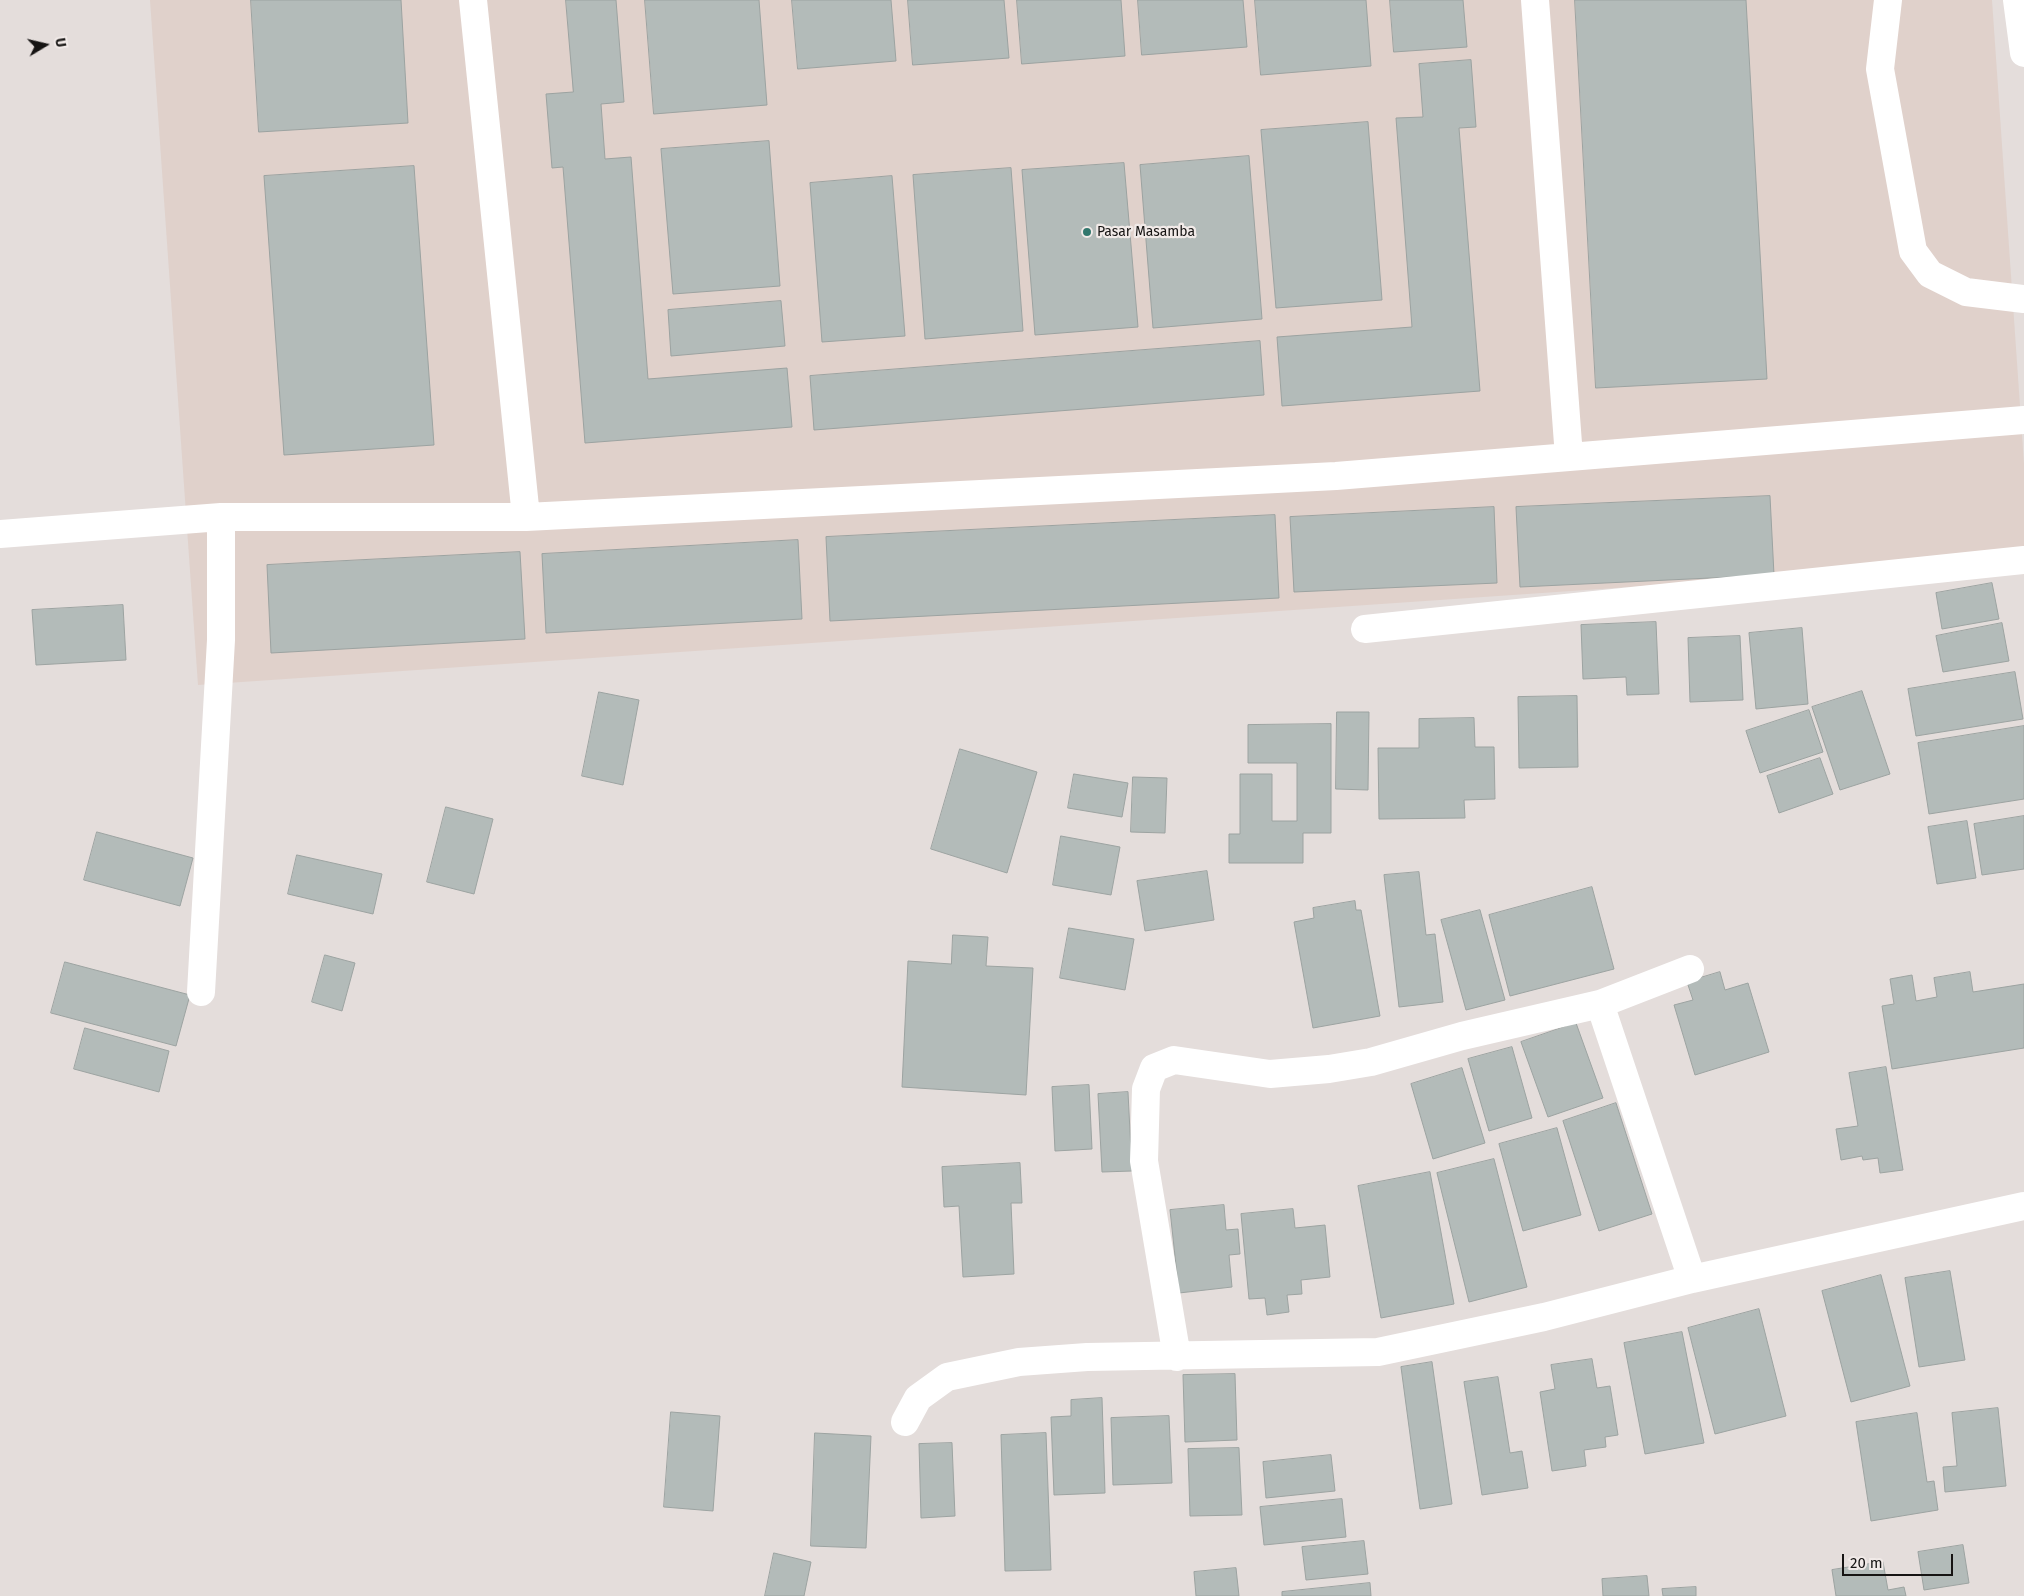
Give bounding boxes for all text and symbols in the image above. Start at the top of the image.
north arrow [20,20,70,70]
text: U [51,37,69,48]
place label: Pasar Masamba [1097,224,1195,240]
marker: Pasar Masamba [1081,226,1093,238]
scale bar [1844,1544,1955,1576]
text: 20 m [1850,1554,1883,1572]

